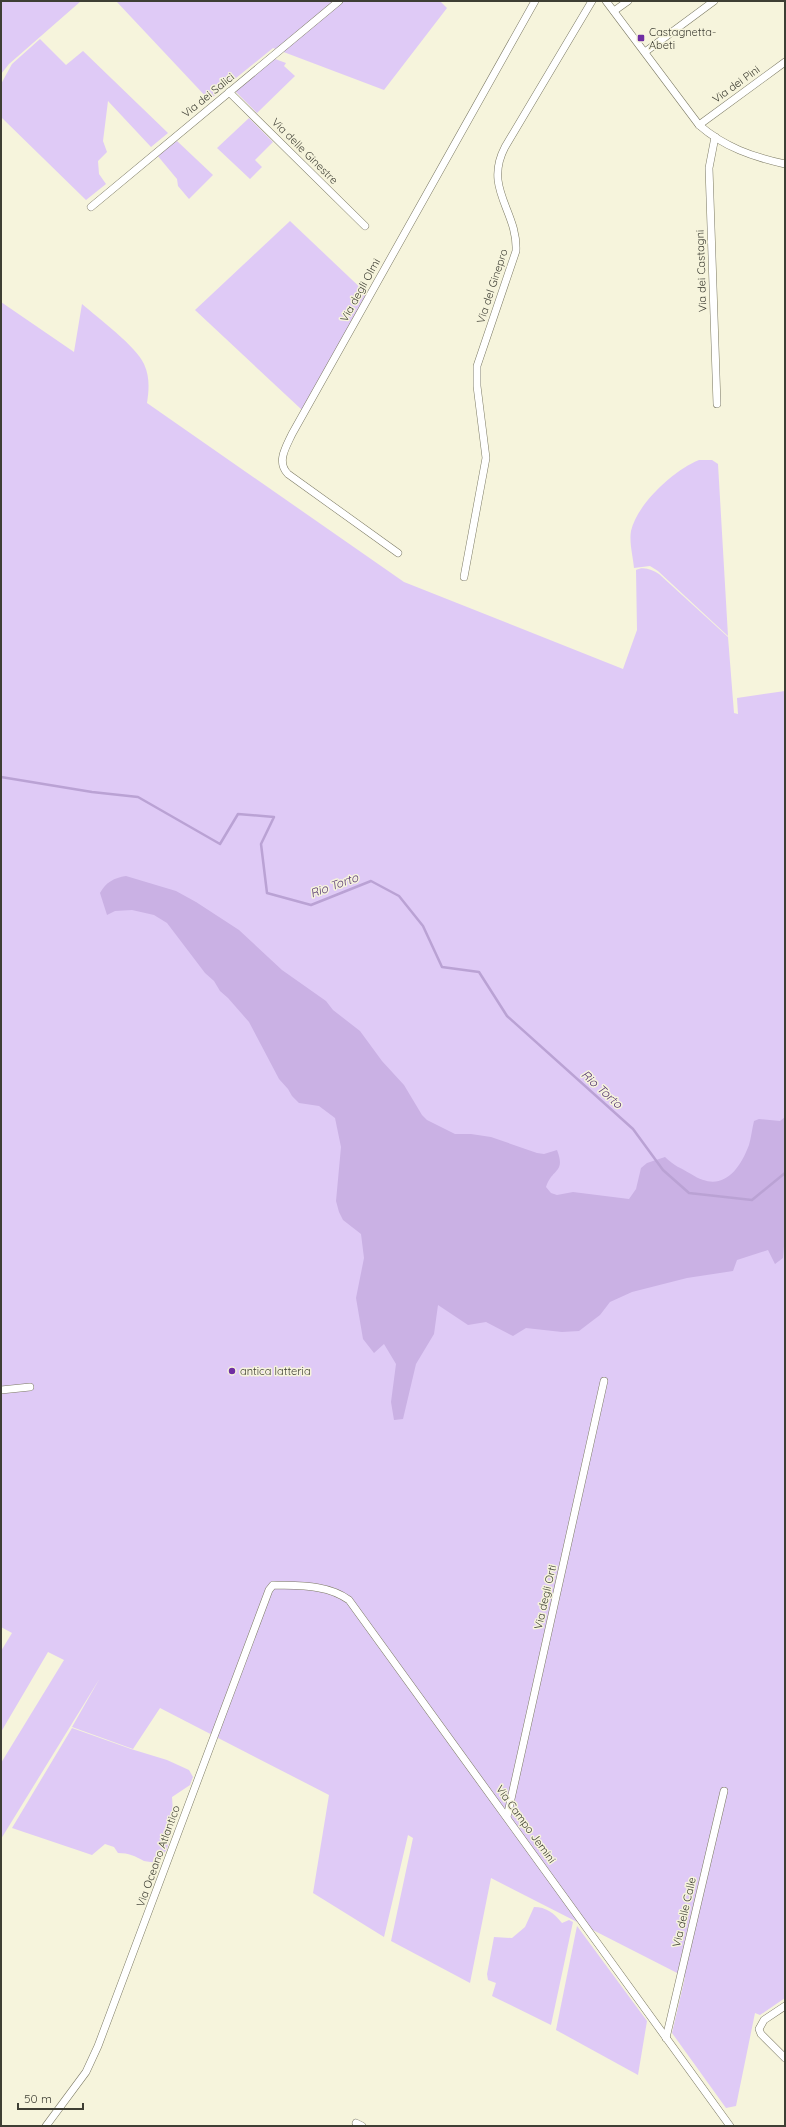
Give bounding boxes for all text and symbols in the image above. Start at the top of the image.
place label: Castagnetta- Abeti [649,25,716,52]
marker: Castagnetta- Abeti [636,33,646,43]
street label: Via dei Pini [710,62,762,106]
street label: Via dei Salici [179,70,237,120]
street label: Via delle Ginestre [269,115,341,187]
street label: Via dei Castagni [693,229,709,313]
street label: Via del Ginepro [473,247,511,325]
street label: Via degli Olmi [337,256,383,324]
water label: Rio Torto [308,869,361,901]
water label: Rio Torto [578,1067,626,1112]
place label: antica latteria [240,1364,311,1378]
marker: antica latteria [227,1366,237,1376]
street label: Via degli Orti [531,1563,559,1631]
street label: Via Campo Jemini [493,1782,559,1866]
street label: Via Oceano Atlantico [133,1803,183,1909]
street label: Via delle Calle [669,1876,699,1948]
scale bar [18,2085,83,2111]
text: 50 m [24,2091,52,2106]

